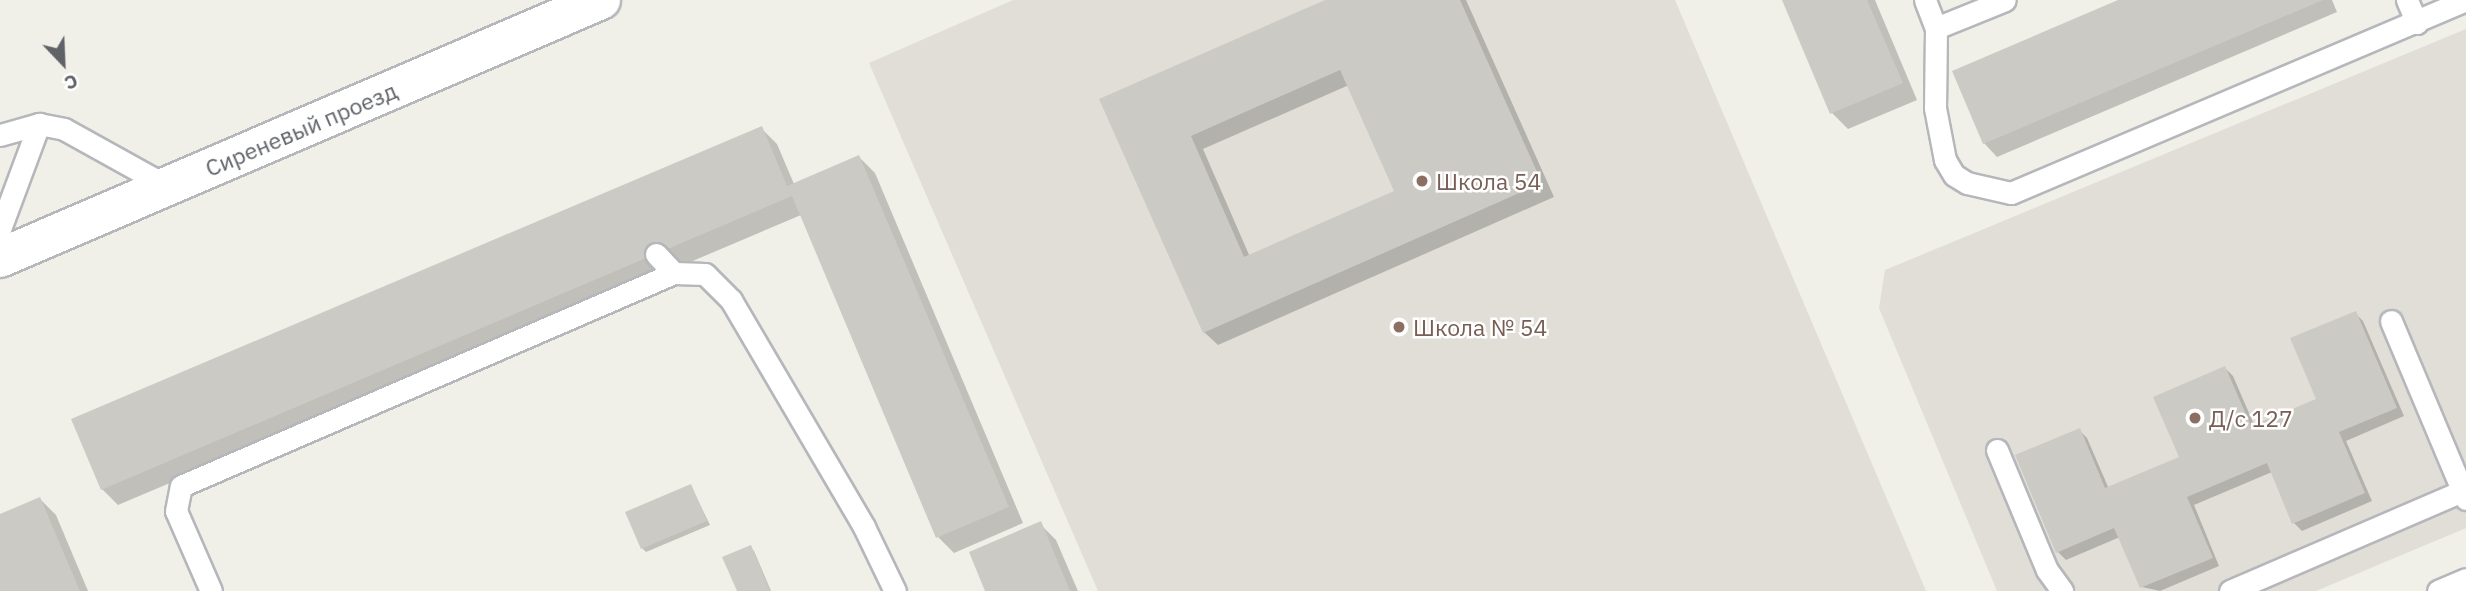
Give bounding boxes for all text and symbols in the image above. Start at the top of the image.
north arrow [28,28,98,98]
text: С [61,69,82,96]
street label: Сиреневый проезд [201,76,401,182]
place label: Школа 54 [1436,167,1541,195]
marker: Школа 54 [1414,173,1430,189]
place label: Школа № 54 [1413,313,1547,341]
marker: Школа № 54 [1391,319,1407,335]
place label: Д/с 127 [2209,404,2293,432]
marker: Д/с 127 [2187,410,2203,426]

